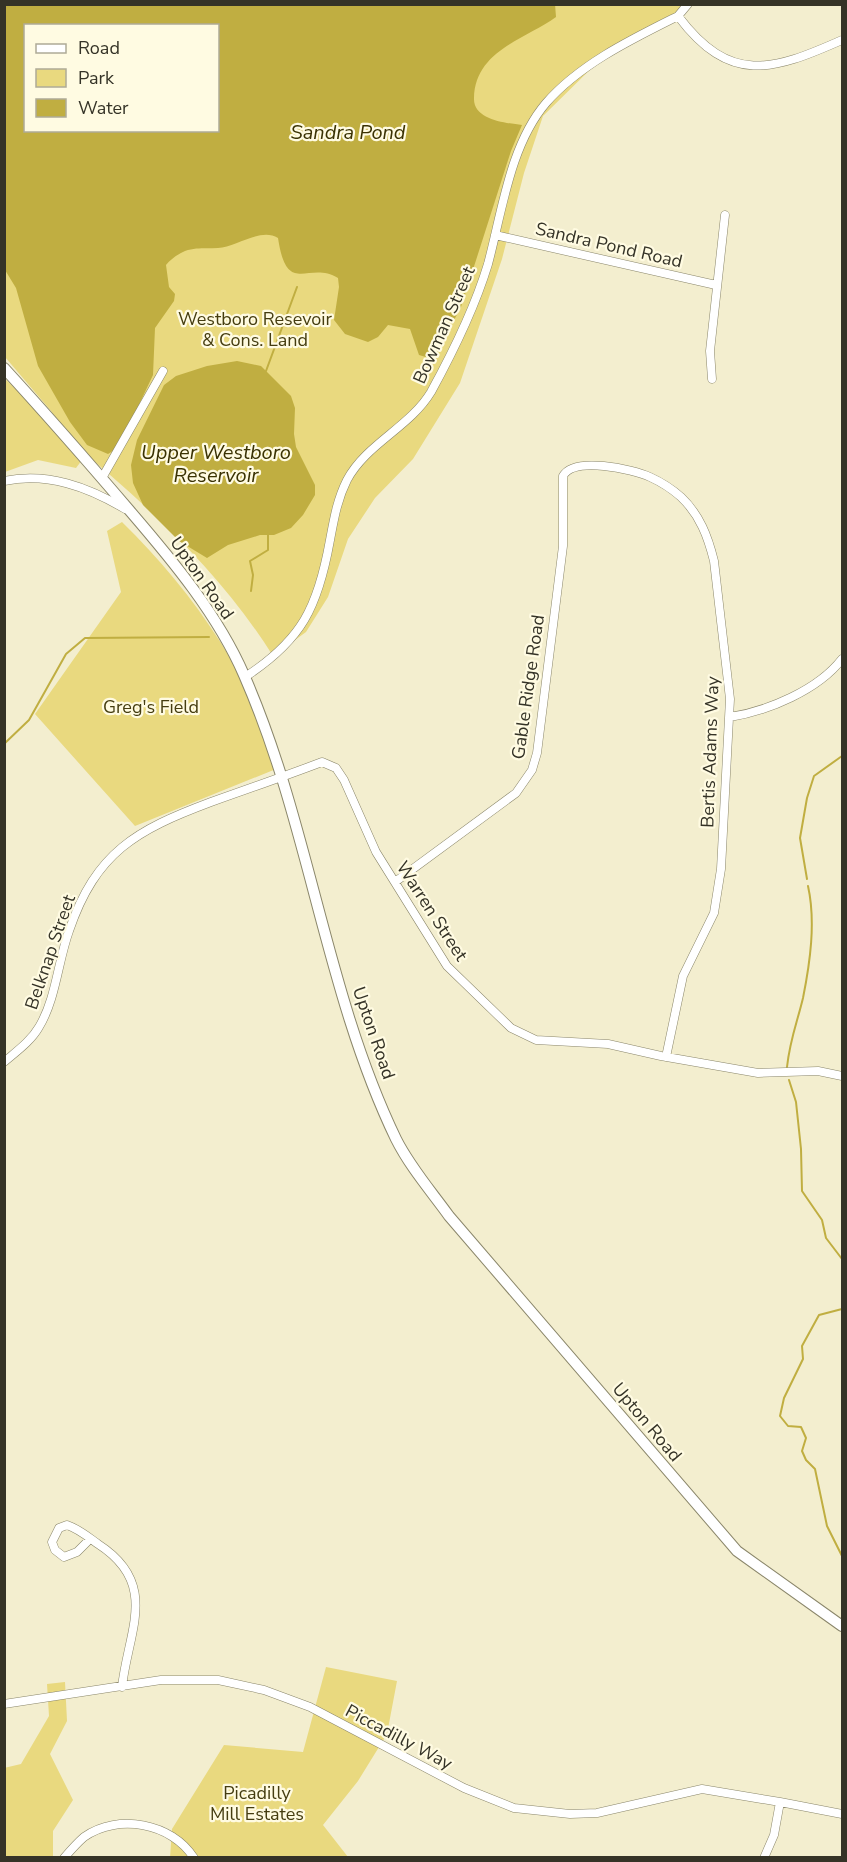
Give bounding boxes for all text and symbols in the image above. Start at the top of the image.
legend [24,24,219,132]
text: Road [78,36,120,60]
text: Park [78,66,115,90]
text: Water [78,96,129,120]
water label: Sandra Pond [290,119,406,146]
street label: Sandra Pond Road [533,216,685,274]
street label: Bowman Street [407,262,481,387]
park label: Westboro Resevoir & Cons. Land [178,307,333,352]
water label: Upper Westboro Reservoir [141,439,291,489]
street label: Upton Road [165,532,239,624]
street label: Gable Ridge Road [506,613,550,761]
street label: Bertis Adams Way [695,675,725,828]
park label: Greg's Field [103,695,199,719]
street label: Warren Street [391,856,474,966]
street label: Belknap Street [19,891,81,1013]
street label: Upton Road [347,983,401,1083]
street label: Upton Road [607,1377,687,1467]
street label: Piccadilly Way [341,1699,457,1776]
park label: Picadilly Mill Estates [210,1781,304,1826]

